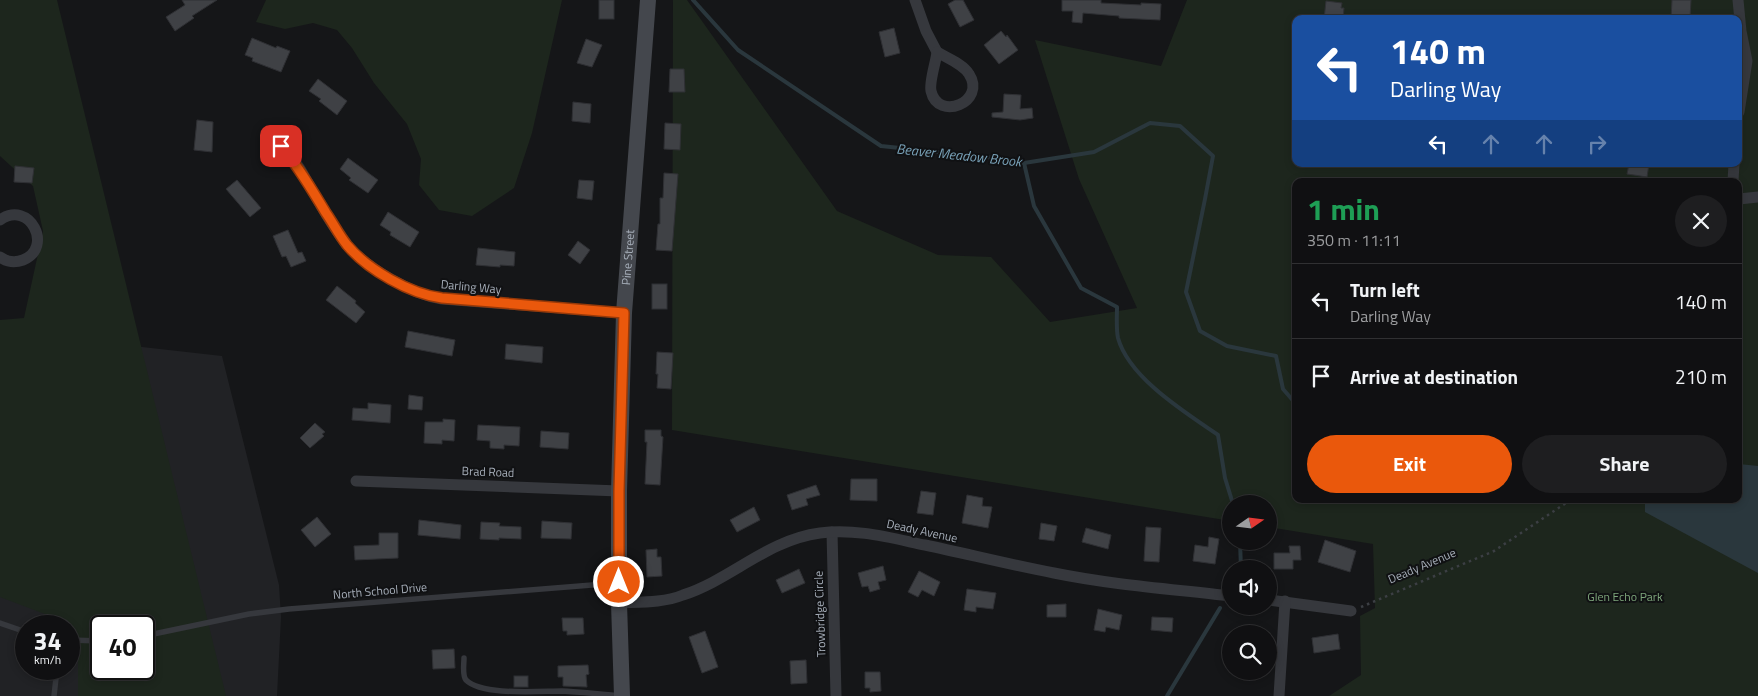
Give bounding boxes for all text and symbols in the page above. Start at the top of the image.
text: 140 m [1390,24,1486,78]
icon: left [1307,35,1372,100]
text: Darling Way [1390,72,1501,106]
pin [260,125,302,167]
icon: left [1424,130,1452,158]
icon: ahead [1477,130,1505,158]
icon: ahead [1530,130,1558,158]
icon: right [1583,130,1611,158]
icon: arrive [267,132,295,160]
water label: Beaver Meadow Brook [896,138,1024,172]
text: 1 min [1307,186,1380,232]
button: close [1675,195,1727,247]
street label: Pine Street [616,228,639,286]
text: 350 m · 11:11 [1307,228,1401,252]
street label: Darling Way [440,274,502,299]
text: Turn left [1350,275,1420,304]
icon: left [1307,287,1335,315]
text: 140 m [1675,287,1727,316]
text: Darling Way [1350,304,1431,328]
icon: arrive [1307,362,1335,390]
text: Arrive at destination [1350,362,1518,391]
text: 210 m [1675,362,1727,391]
button: Exit [1307,435,1512,493]
button: Share [1522,435,1727,493]
street label: Brad Road [461,461,515,482]
north arrow [1222,495,1278,550]
map controls [1222,495,1277,680]
street label: Deady Avenue [885,514,959,547]
street label: Deady Avenue [1385,543,1459,588]
position arrow [592,555,644,607]
button: sound [1222,560,1277,615]
street label: Trowbridge Circle [809,571,831,657]
street label: North School Drive [332,577,428,604]
park label: Glen Echo Park [1587,587,1663,606]
speed limit sign: 40 [90,615,155,680]
text: 34 [33,622,62,660]
button: search [1222,625,1277,680]
text: km/h [34,650,61,669]

